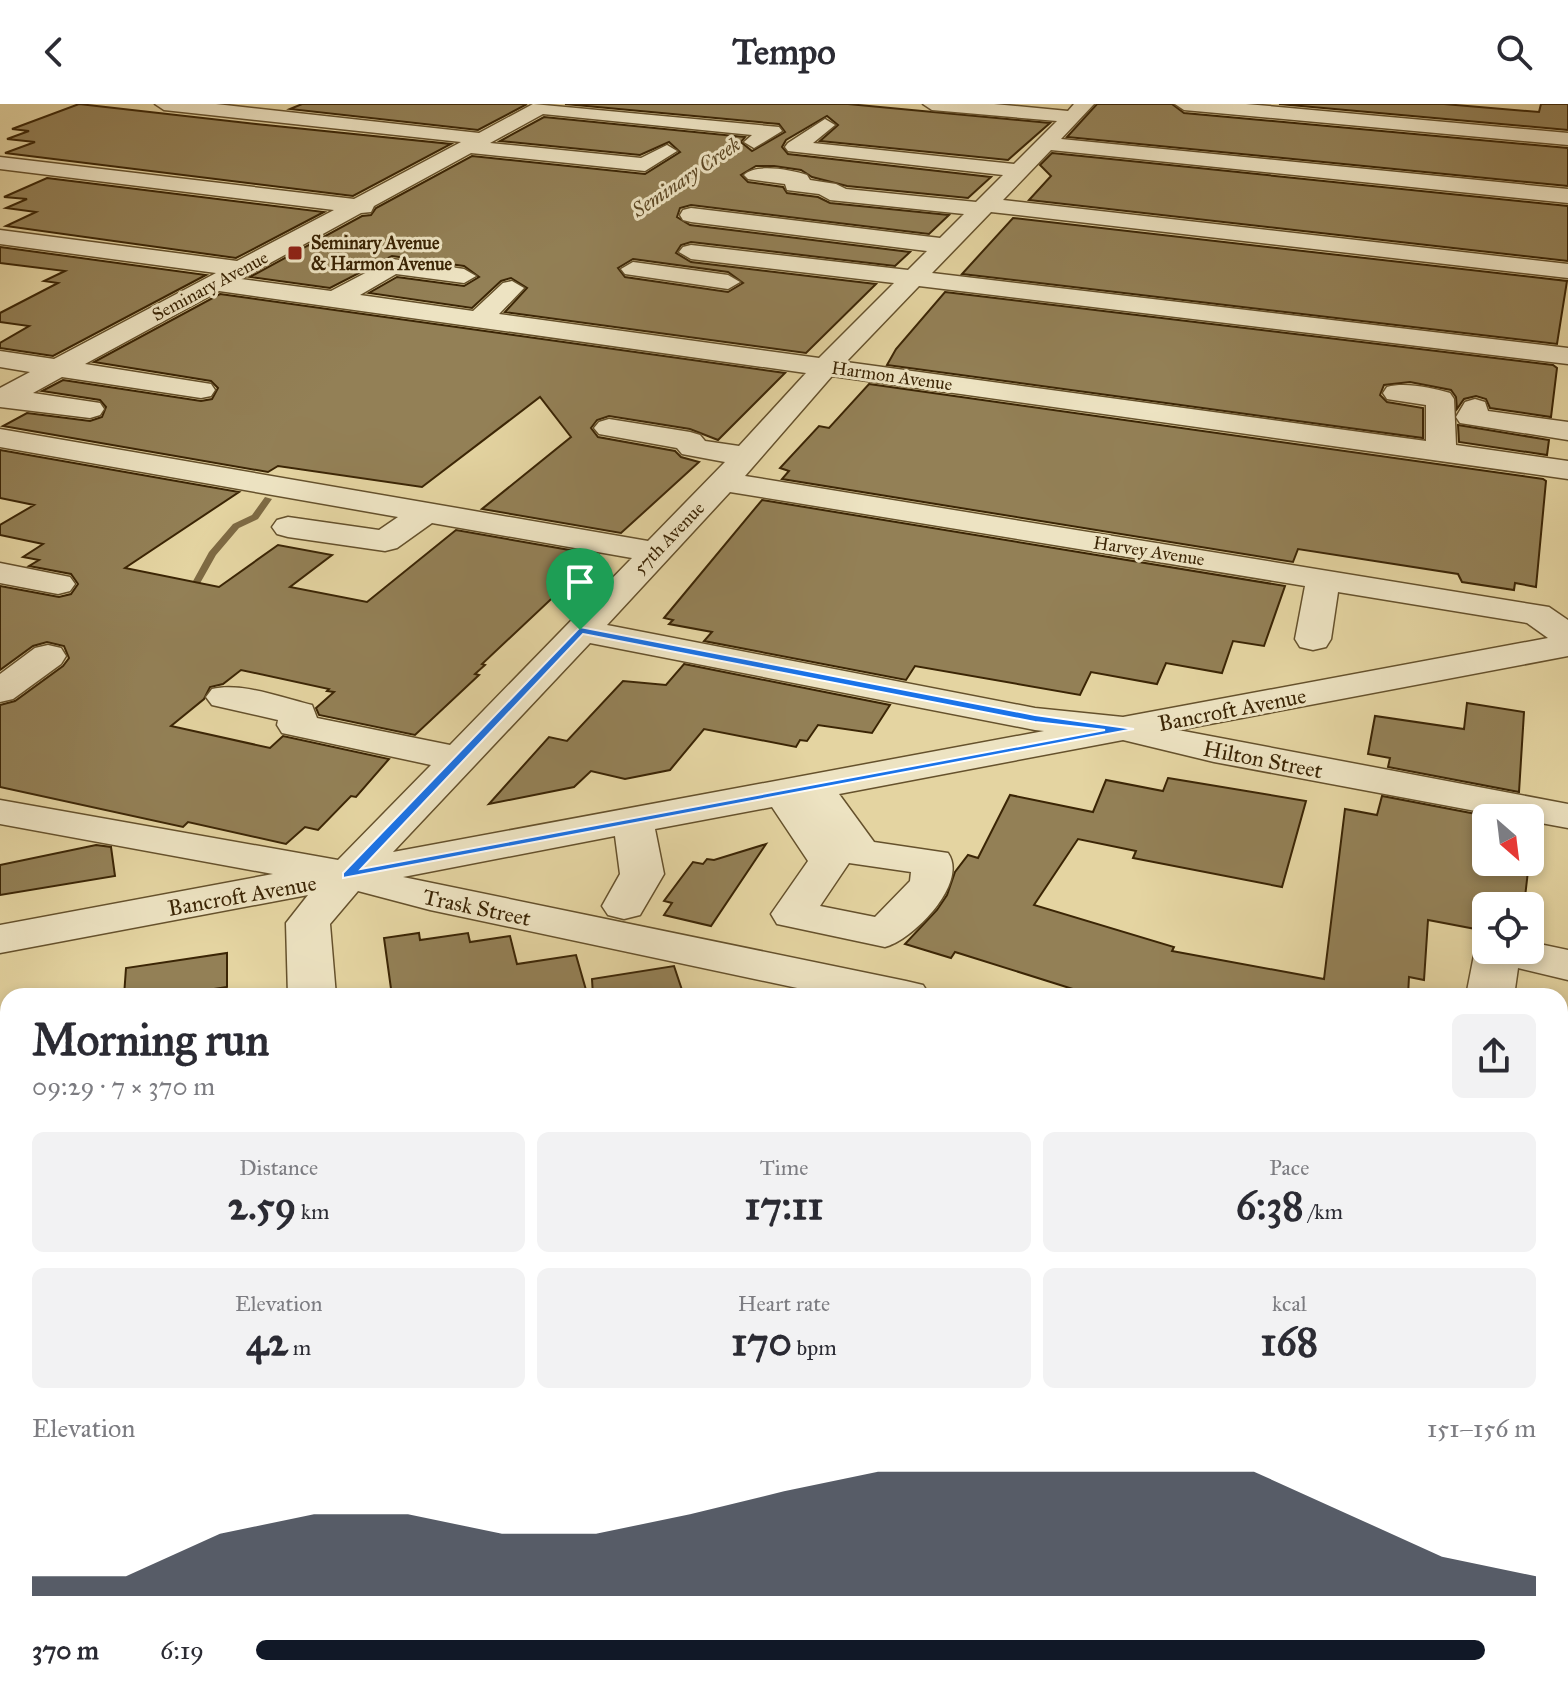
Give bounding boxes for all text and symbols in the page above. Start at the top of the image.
icon: back [32,30,76,74]
text: Tempo [732,30,836,74]
icon: search [1492,30,1536,74]
water label: Seminary Creek [626,132,745,223]
place label: Seminary Avenue & Harmon Avenue [311,232,452,275]
marker: Seminary Avenue & Harmon Avenue [286,244,304,262]
street label: Seminary Avenue [148,246,272,326]
street label: Harmon Avenue [830,357,954,395]
street label: 57th Avenue [629,497,709,579]
street label: Harvey Avenue [1092,531,1206,571]
pin [546,548,614,630]
icon: arrive [558,560,602,604]
street label: Bancroft Avenue [1156,682,1308,737]
street label: Hilton Street [1201,735,1325,784]
north arrow [1472,804,1544,876]
map controls [1472,804,1544,964]
street label: Bancroft Avenue [166,869,318,922]
street label: Trask Street [420,883,534,932]
button: locate [1472,892,1544,964]
text: Morning run [32,1013,269,1067]
button: share [1452,1014,1536,1098]
text: 09:29 · 7 × 370 m [32,1070,215,1102]
text: Distance [239,1154,318,1181]
text: Time [760,1154,808,1181]
text: Pace [1269,1154,1309,1181]
text: 2.59 [228,1181,296,1230]
text: 17:11 [745,1181,823,1230]
text: 6:38 [1236,1181,1304,1230]
text: km [296,1198,330,1225]
text: /km [1304,1198,1343,1225]
text: Elevation [235,1290,322,1317]
text: Heart rate [738,1290,830,1317]
text: kcal [1272,1290,1307,1317]
text: 42 [246,1317,288,1366]
text: 170 [731,1317,792,1366]
text: 168 [1261,1317,1318,1366]
text: m [288,1334,311,1361]
text: bpm [792,1334,837,1361]
text: Elevation [32,1412,135,1444]
text: 151–156 m [1427,1412,1536,1444]
text: 370 m [32,1634,99,1666]
text: 6:19 [160,1634,204,1666]

